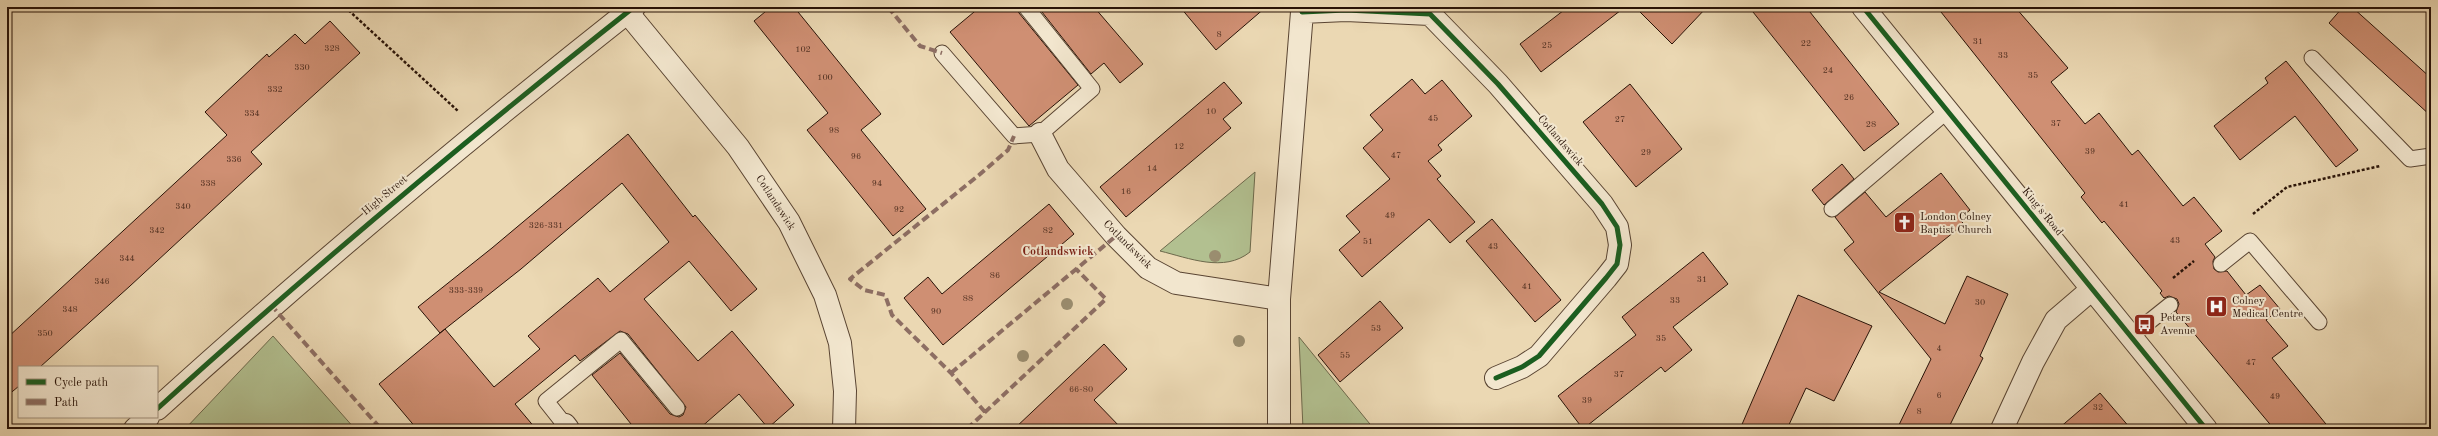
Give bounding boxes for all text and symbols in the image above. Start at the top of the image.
house number: 8 [1216,30,1222,39]
house number: 31 [1973,37,1983,46]
house number: 22 [1801,39,1811,48]
house number: 25 [1542,41,1552,50]
house number: 328 [324,44,340,53]
house number: 102 [795,45,811,54]
house number: 33 [1998,51,2008,60]
house number: 330 [294,63,310,72]
house number: 24 [1823,66,1833,75]
house number: 35 [2028,71,2038,80]
house number: 100 [817,73,833,82]
house number: 332 [267,85,283,94]
house number: 26 [1844,93,1854,102]
house number: 10 [1206,107,1216,116]
house number: 334 [244,109,260,118]
street label: Cotlandswick [1535,113,1585,169]
house number: 45 [1428,114,1438,123]
house number: 27 [1615,115,1625,124]
house number: 37 [2051,119,2061,128]
house number: 28 [1866,120,1876,129]
house number: 98 [829,126,839,135]
house number: 12 [1174,142,1184,151]
house number: 39 [2085,147,2095,156]
house number: 29 [1641,148,1651,157]
house number: 47 [1391,151,1401,160]
house number: 96 [851,152,861,161]
house number: 336 [226,155,242,164]
house number: 14 [1147,164,1157,173]
street label: Cotlandswick [753,173,797,233]
street label: High Street [360,174,410,218]
house number: 338 [200,179,216,188]
house number: 94 [872,179,882,188]
street label: King's Road [2019,186,2065,238]
house number: 16 [1121,187,1131,196]
house number: 41 [2119,200,2129,209]
house number: 340 [175,202,191,211]
house number: 92 [894,205,904,214]
church icon: London Colney Baptist Church [1891,210,1917,236]
house number: 49 [1385,211,1395,220]
place label: London Colney Baptist Church [1920,212,1992,236]
street label: Cotlandswick [1101,219,1154,272]
house number: 326-331 [529,221,563,230]
house number: 342 [149,226,165,235]
house number: 82 [1043,226,1053,235]
house number: 43 [2170,236,2180,245]
house number: 51 [1363,237,1373,246]
house number: 43 [1488,242,1498,251]
district label: Cotlandswick [1022,246,1094,258]
house number: 344 [119,254,135,263]
house number: 86 [990,271,1000,280]
house number: 31 [1697,275,1707,284]
house number: 346 [94,277,110,286]
house number: 41 [1522,282,1532,291]
house number: 333-339 [449,286,483,295]
house number: 88 [963,294,973,303]
hospital icon: Colney Medical Centre [2203,294,2229,320]
house number: 33 [1670,296,1680,305]
place label: Colney Medical Centre [2232,296,2303,320]
house number: 30 [1975,298,1985,307]
house number: 348 [62,305,78,314]
house number: 90 [931,307,941,316]
bus stop icon: Peters Avenue [2132,311,2158,337]
place label: Peters Avenue [2160,313,2195,337]
house number: 53 [1371,324,1381,333]
house number: 350 [37,329,53,338]
house number: 35 [1656,334,1666,343]
house number: 4 [1936,344,1942,353]
house number: 55 [1340,351,1350,360]
house number: 47 [2246,358,2256,367]
legend [18,366,158,418]
house number: 37 [1614,370,1624,379]
text: Cycle path [54,377,109,389]
house number: 66-80 [1069,385,1093,394]
house number: 6 [1936,391,1942,400]
house number: 49 [2270,392,2280,401]
house number: 39 [1582,396,1592,405]
text: Path [54,397,79,409]
house number: 32 [2093,403,2103,412]
house number: 8 [1916,407,1922,416]

